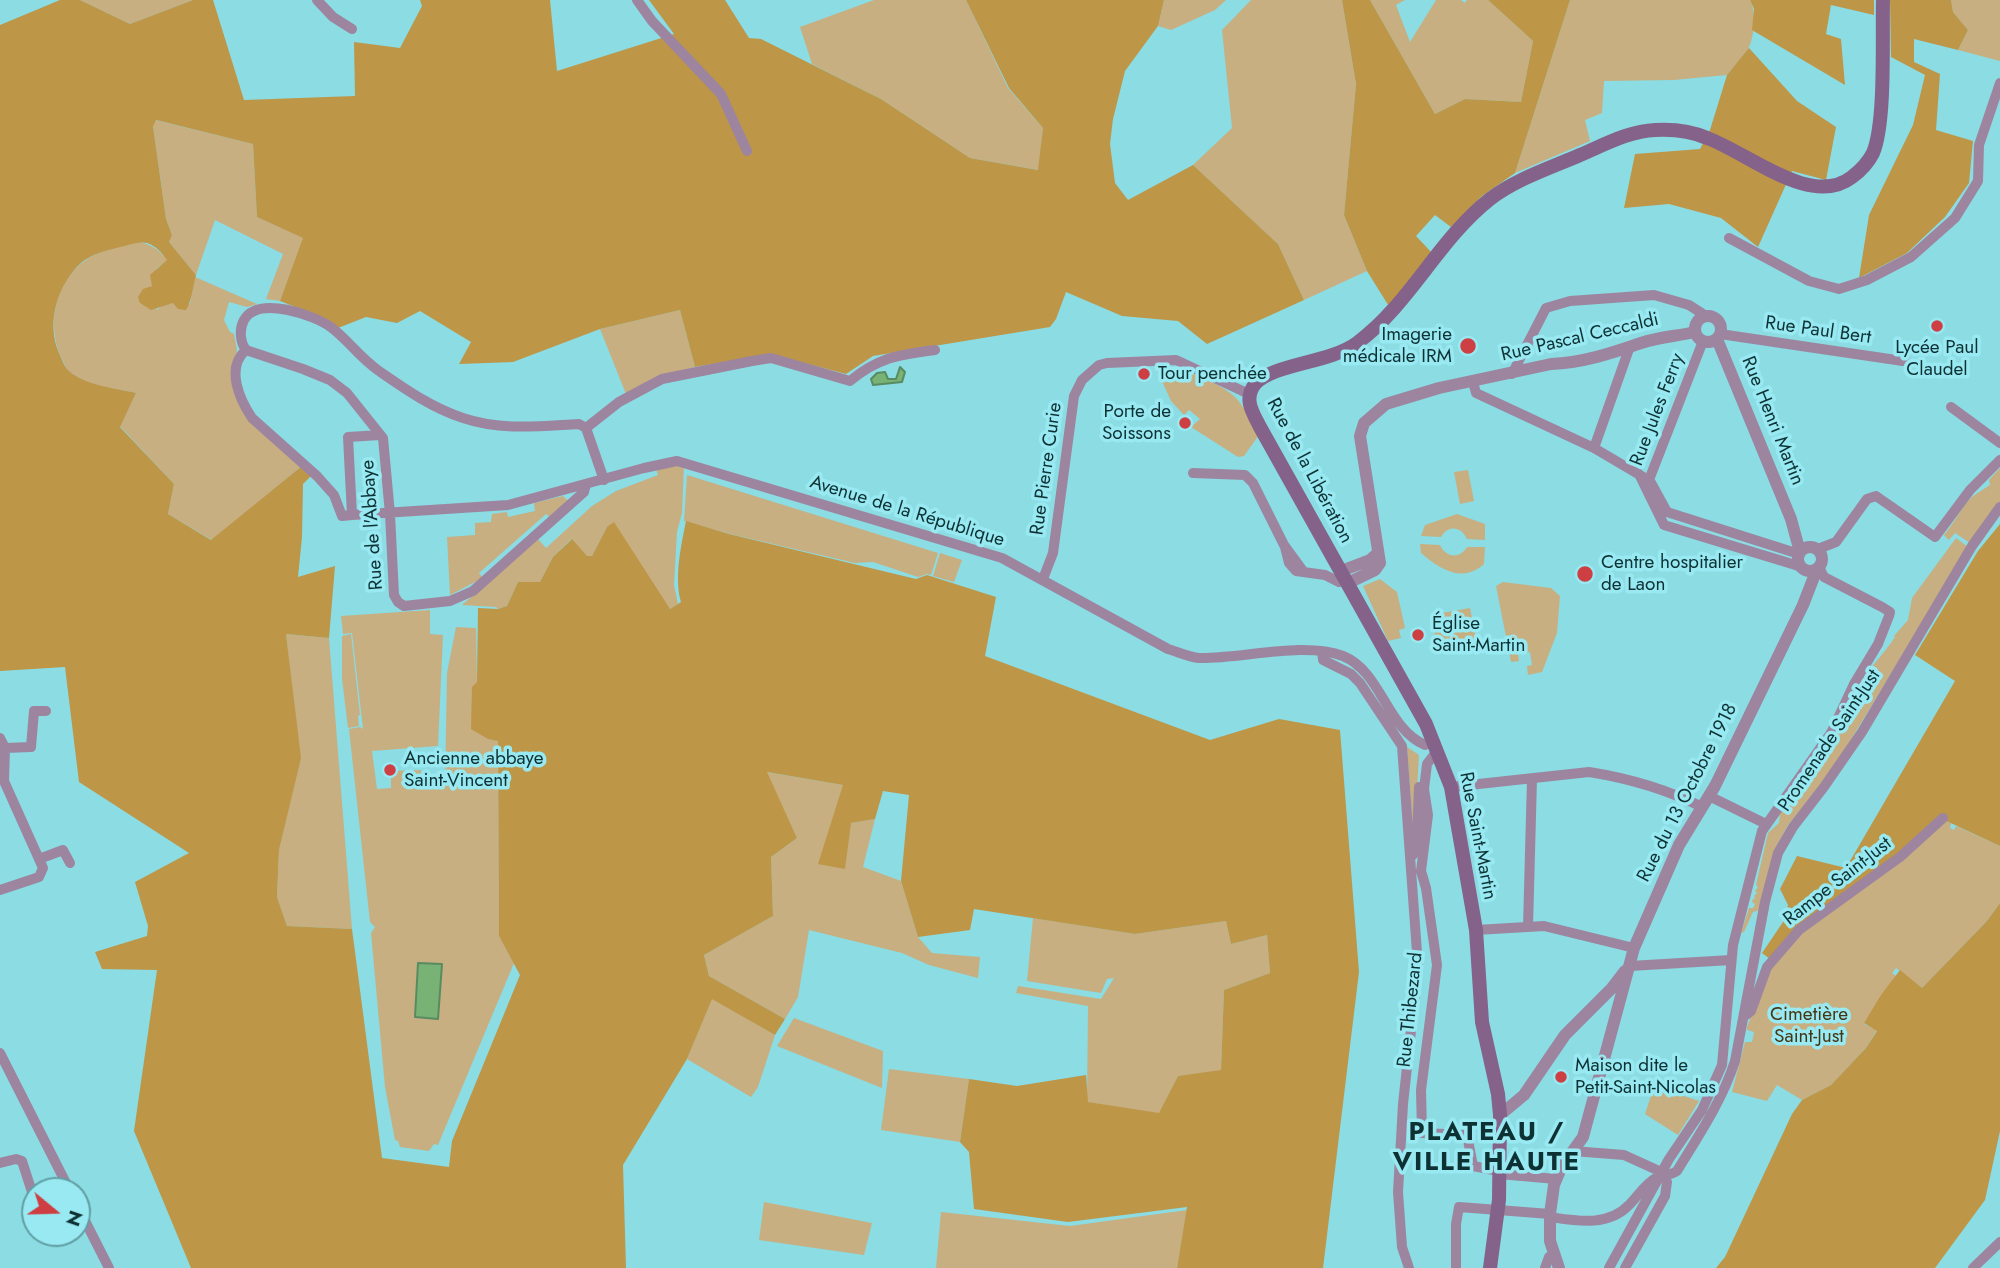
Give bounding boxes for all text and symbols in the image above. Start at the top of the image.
street label: Rue Pascal Ceccaldi [1499,309,1661,367]
street label: Rue Paul Bert [1764,312,1872,350]
marker: Lycée Paul Claudel [1929,318,1945,334]
place label: Imagerie médicale IRM [1343,324,1452,368]
marker: Imagerie médicale IRM [1458,336,1478,356]
place label: Lycée Paul Claudel [1895,337,1979,381]
street label: Rue Jules Ferry [1626,350,1690,470]
street label: Rue Henri Martin [1736,353,1808,489]
place label: Tour penchée [1158,363,1267,385]
marker: Tour penchée [1136,366,1152,382]
street label: Rue de la Libération [1261,394,1357,548]
street label: Rue Pierre Curie [1026,401,1068,537]
place label: Porte de Soissons [1102,401,1171,445]
marker: Porte de Soissons [1177,415,1193,431]
street label: Rue de l'Abbaye [357,459,389,591]
street label: Avenue de la République [807,472,1007,552]
place label: Centre hospitalier de Laon [1601,552,1743,596]
marker: Centre hospitalier de Laon [1575,564,1595,584]
place label: Église Saint-Martin [1432,613,1526,657]
marker: Église Saint-Martin [1410,627,1426,643]
street label: Promenade Saint-Just [1774,666,1886,816]
street label: Rue du 13 Octobre 1918 [1633,700,1743,886]
place label: Ancienne abbaye Saint-Vincent [404,748,543,792]
marker: Ancienne abbaye Saint-Vincent [382,762,398,778]
street label: Rue Saint-Martin [1453,770,1501,902]
street label: Rampe Saint-Just [1779,833,1897,931]
street label: Rue Thibezard [1394,951,1428,1069]
park label: Cimetière Saint-Just [1770,1004,1848,1048]
place label: Maison dite le Petit-Saint-Nicolas [1575,1055,1716,1099]
marker: Maison dite le Petit-Saint-Nicolas [1553,1069,1569,1085]
district label: PLATEAU / VILLE HAUTE [1394,1118,1580,1180]
north arrow [21,1177,91,1247]
text: N [59,1207,90,1230]

